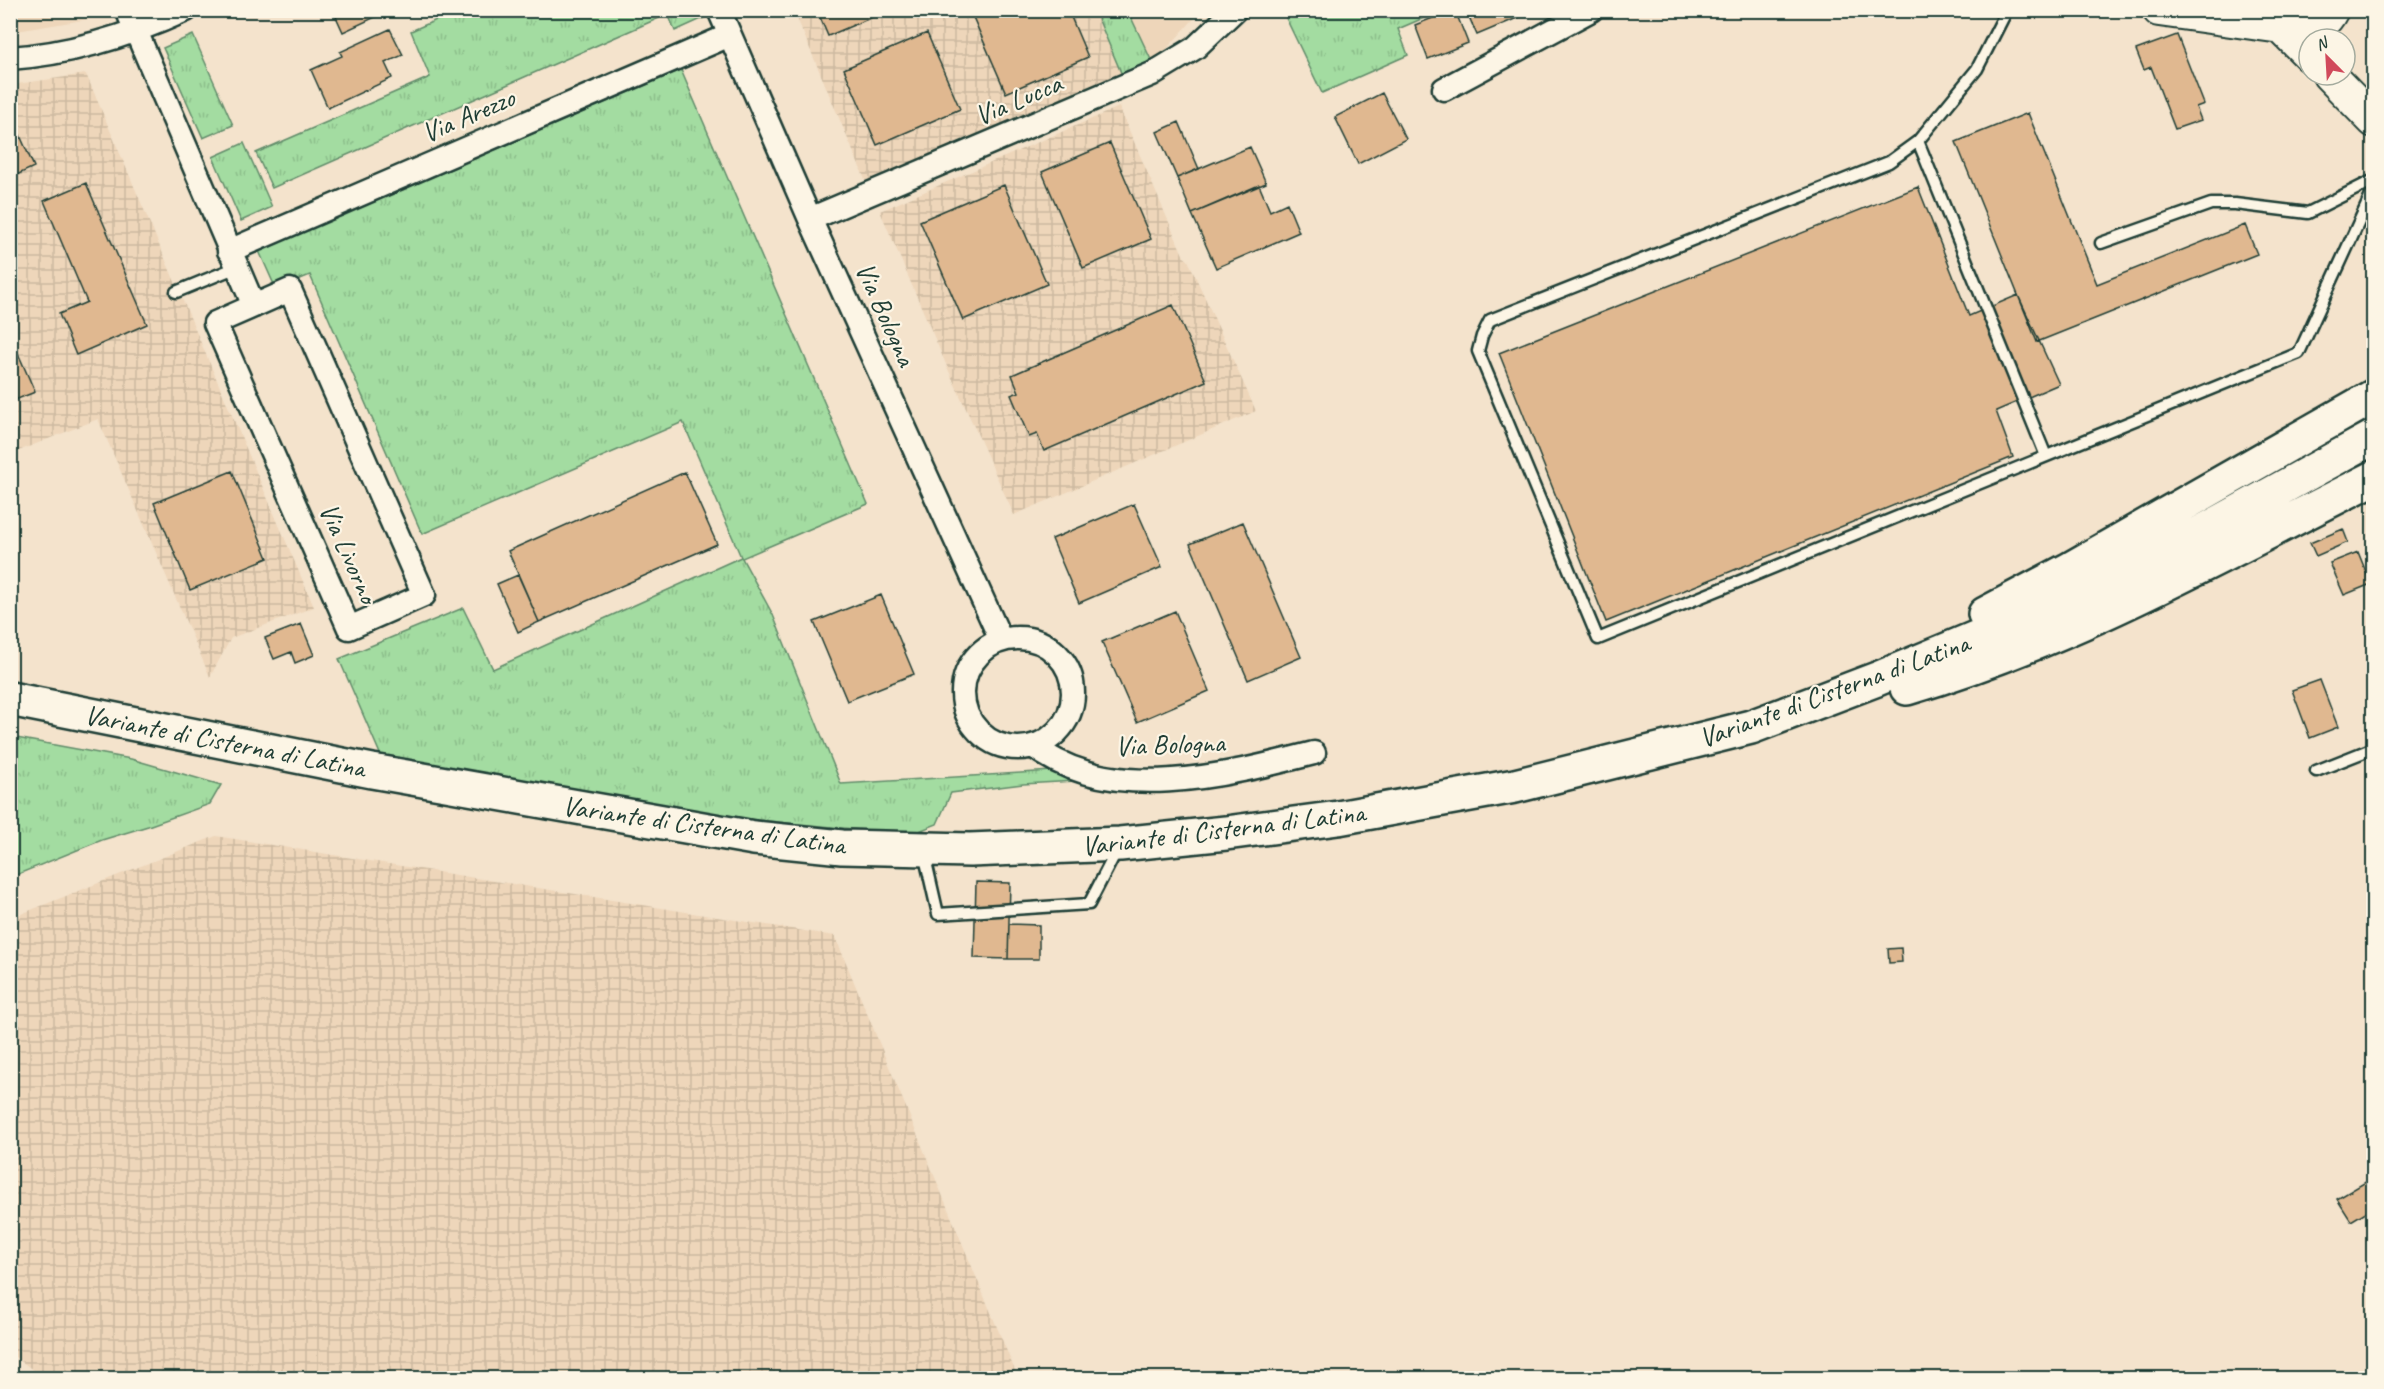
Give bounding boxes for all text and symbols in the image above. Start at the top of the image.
north arrow [2297,27,2357,87]
text: N [2313,32,2333,55]
street label: Via Lucca [969,64,1068,133]
street label: Via Arezzo [416,79,522,150]
street label: Via Bologna [848,257,925,373]
street label: Via Livorno [311,498,388,611]
street label: Variante di Cisterna di Latina [1694,624,1976,755]
street label: Variante di Cisterna di Latina [82,697,371,786]
street label: Via Bologna [1115,725,1227,763]
street label: Variante di Cisterna di Latina [560,788,850,863]
street label: Variante di Cisterna di Latina [1079,794,1369,864]

